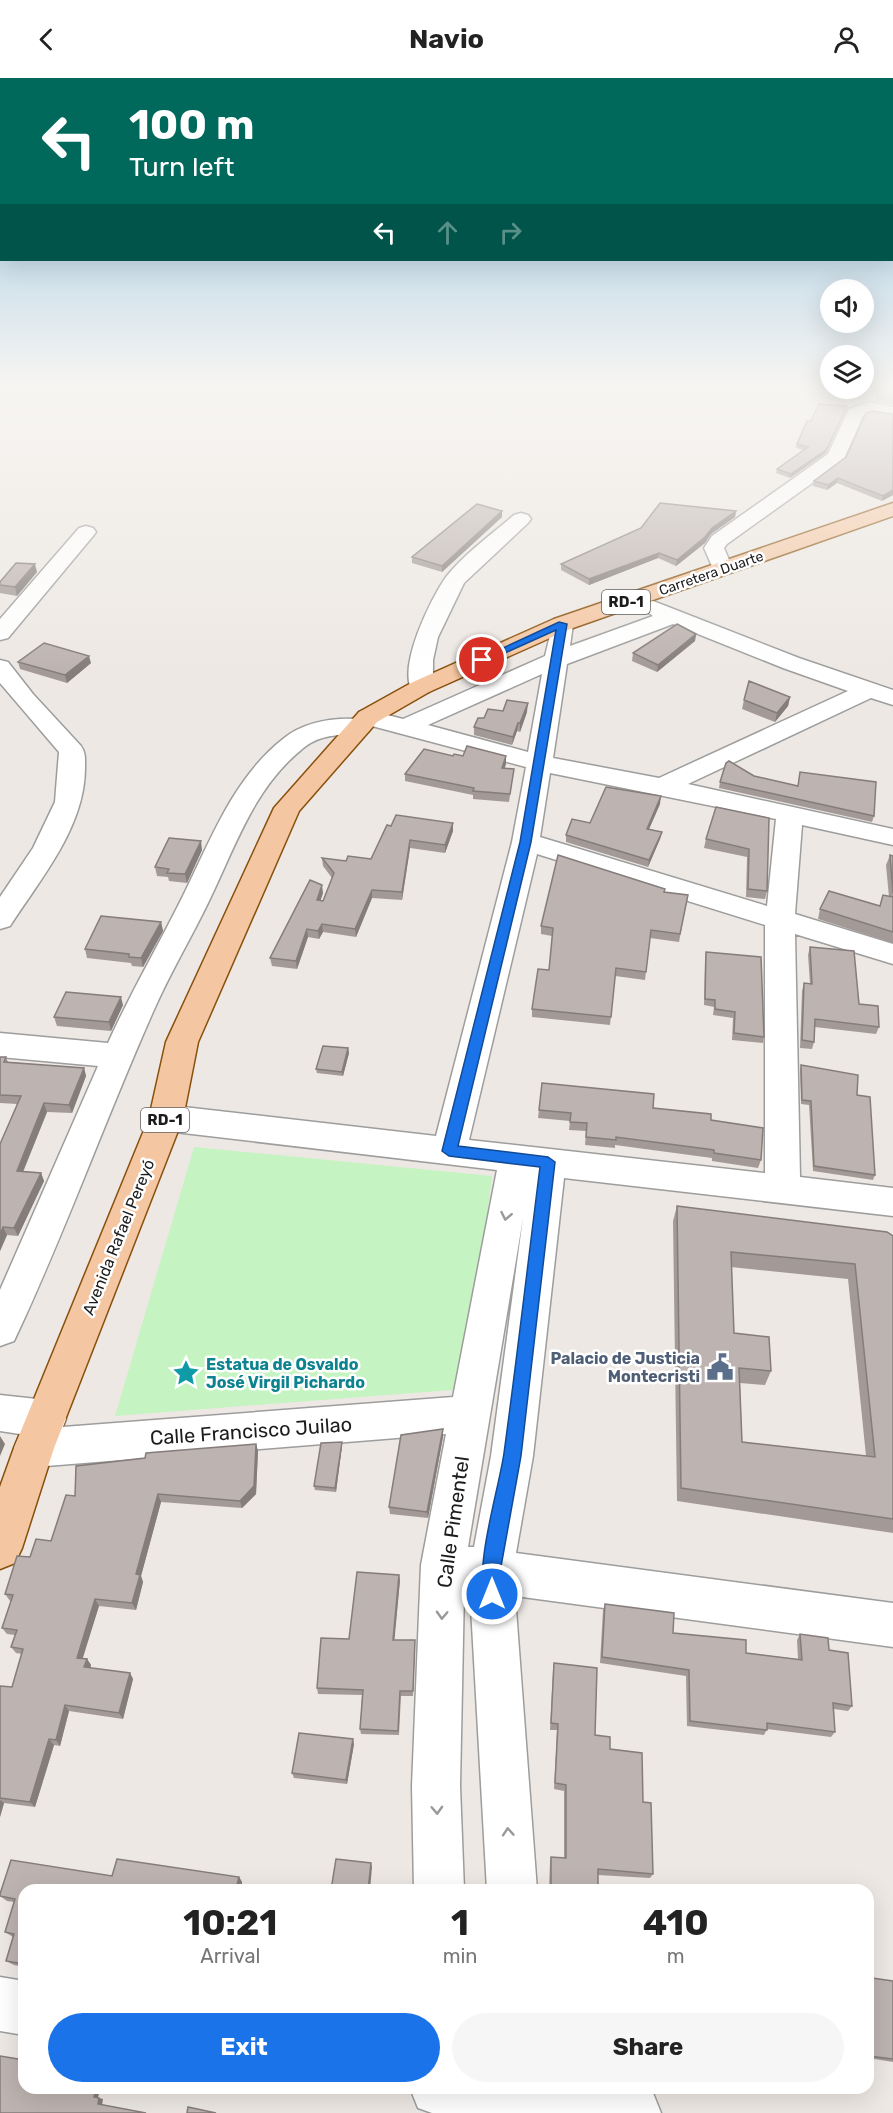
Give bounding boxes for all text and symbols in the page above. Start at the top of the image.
icon: back [30,23,63,56]
text: Navio [409,23,484,55]
icon: person [830,23,863,56]
text: 100 m [129,100,254,150]
icon: left [30,102,108,180]
text: Turn left [129,151,234,183]
icon: left [368,216,401,249]
icon: ahead [431,216,464,249]
icon: right [494,216,527,249]
map controls [820,279,874,399]
button: sound [820,279,874,333]
button: layers [820,345,874,399]
street label: Carretera Duarte [657,548,766,599]
road number: RD-1 [602,590,650,614]
pin [456,634,507,685]
icon: arrive [465,643,498,676]
road number: RD-1 [141,1108,189,1132]
street label: Avenida Rafael Pereyó [79,1157,158,1318]
one-way arrow [500,1211,512,1221]
place label: Palacio de Justicia Montecristi [550,1349,700,1386]
public building icon: Palacio de Justicia Montecristi [705,1352,735,1382]
place label: Estatua de Osvaldo José Virgil Pichardo [206,1355,365,1392]
place icon: Estatua de Osvaldo José Virgil Pichardo [171,1358,201,1388]
street label: Calle Francisco Juilao [149,1412,353,1450]
street label: Calle Pimentel [432,1455,474,1589]
position arrow [460,1562,524,1626]
one-way arrow [435,1611,448,1620]
one-way arrow [430,1806,443,1815]
one-way arrow [501,1827,514,1836]
text: 10:21 [183,1901,277,1944]
text: 1 [451,1901,469,1944]
text: 410 [643,1901,709,1944]
text: Arrival [200,1944,260,1968]
text: min [443,1944,477,1968]
text: m [667,1944,685,1968]
button: Exit [48,2013,440,2082]
button: Share [452,2013,844,2082]

